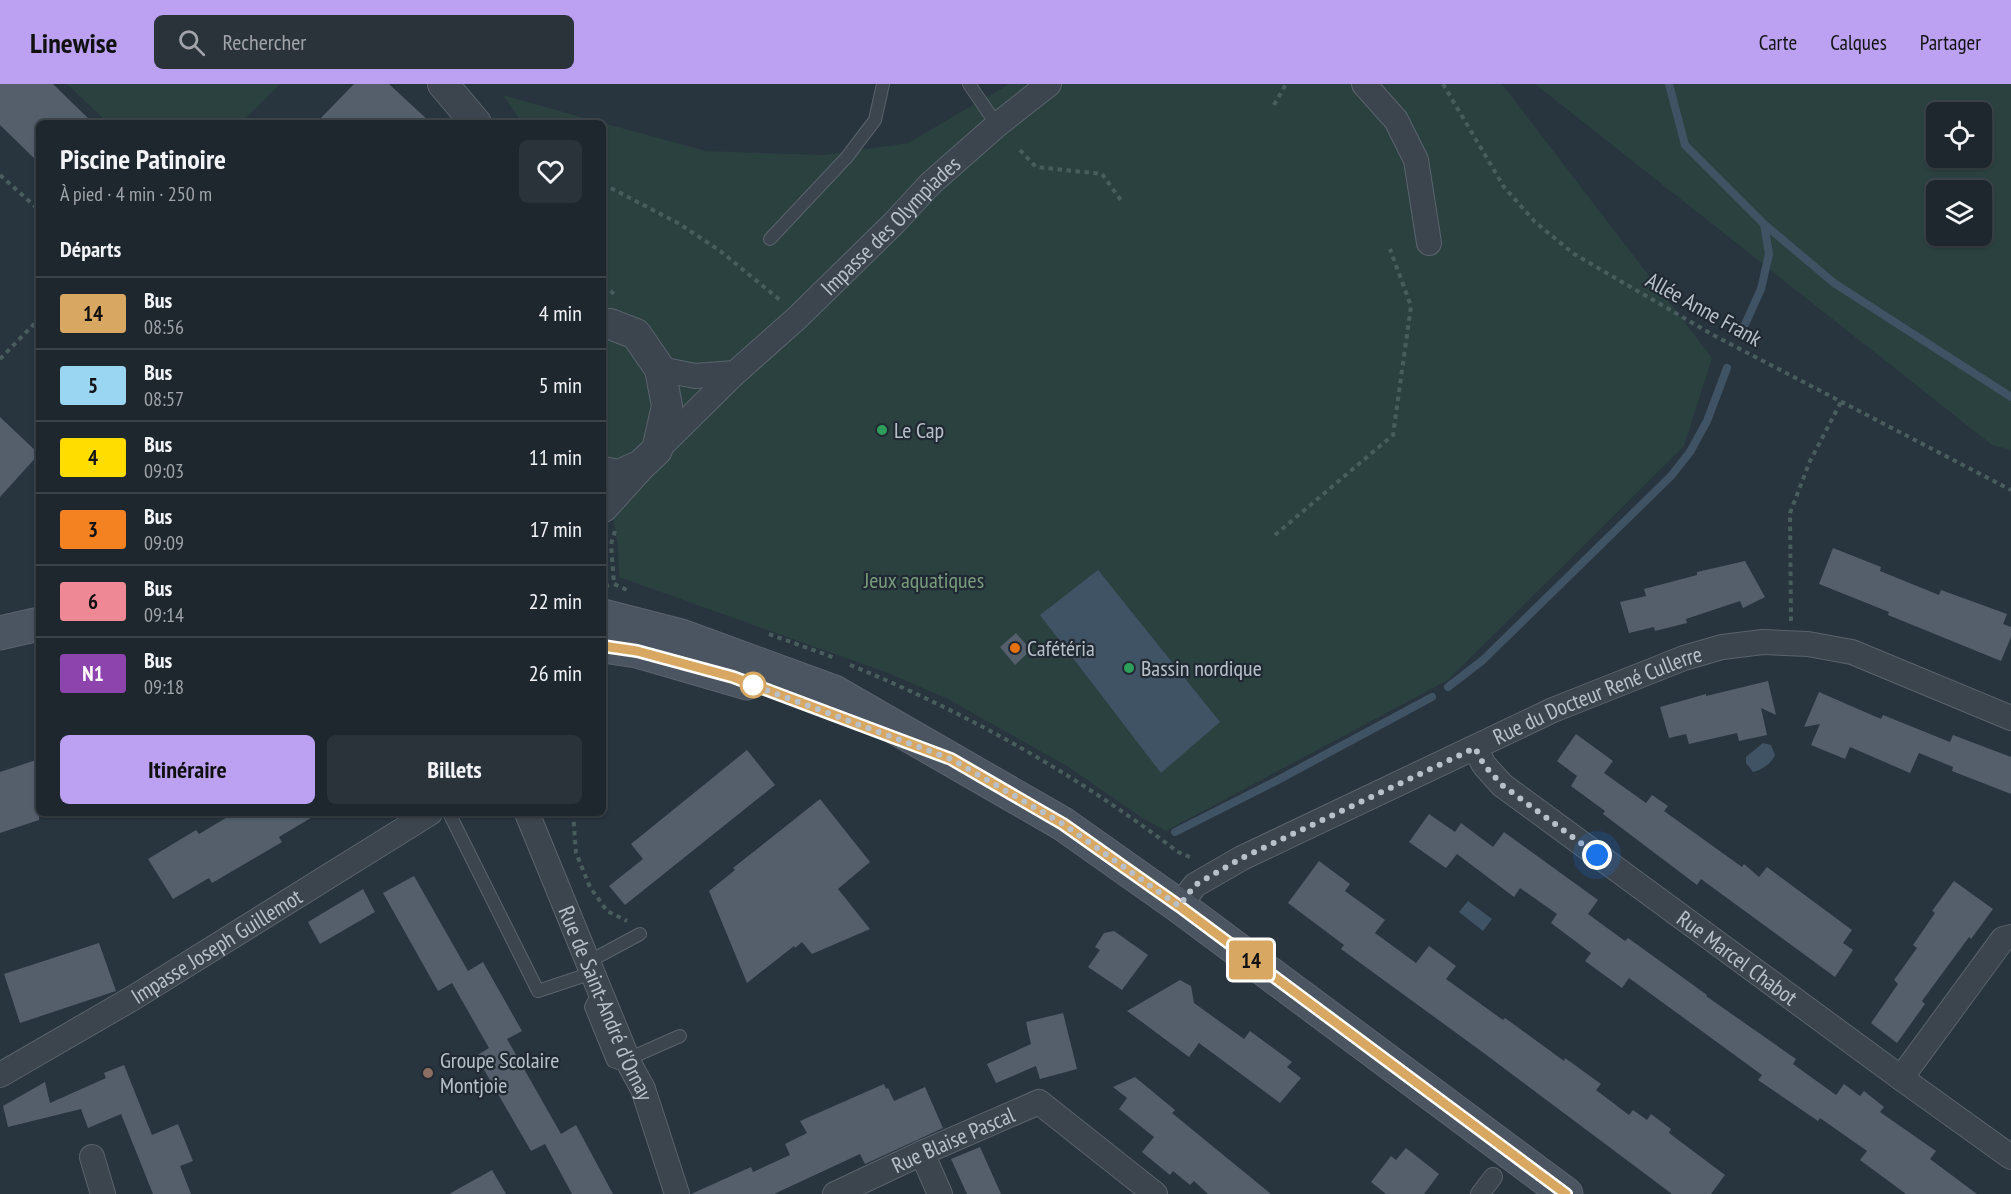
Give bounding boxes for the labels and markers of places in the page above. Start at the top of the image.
place label: Le Cap [894,416,944,444]
marker: Le Cap [875,423,889,437]
place label: Cafétéria [1027,634,1095,662]
marker: Cafétéria [1008,641,1022,655]
place label: Bassin nordique [1141,654,1262,682]
marker: Bassin nordique [1122,661,1136,675]
unlabelled marker [740,672,766,698]
place label: Groupe Scolaire Montjoie [440,1046,559,1099]
marker: Groupe Scolaire Montjoie [421,1066,435,1080]

